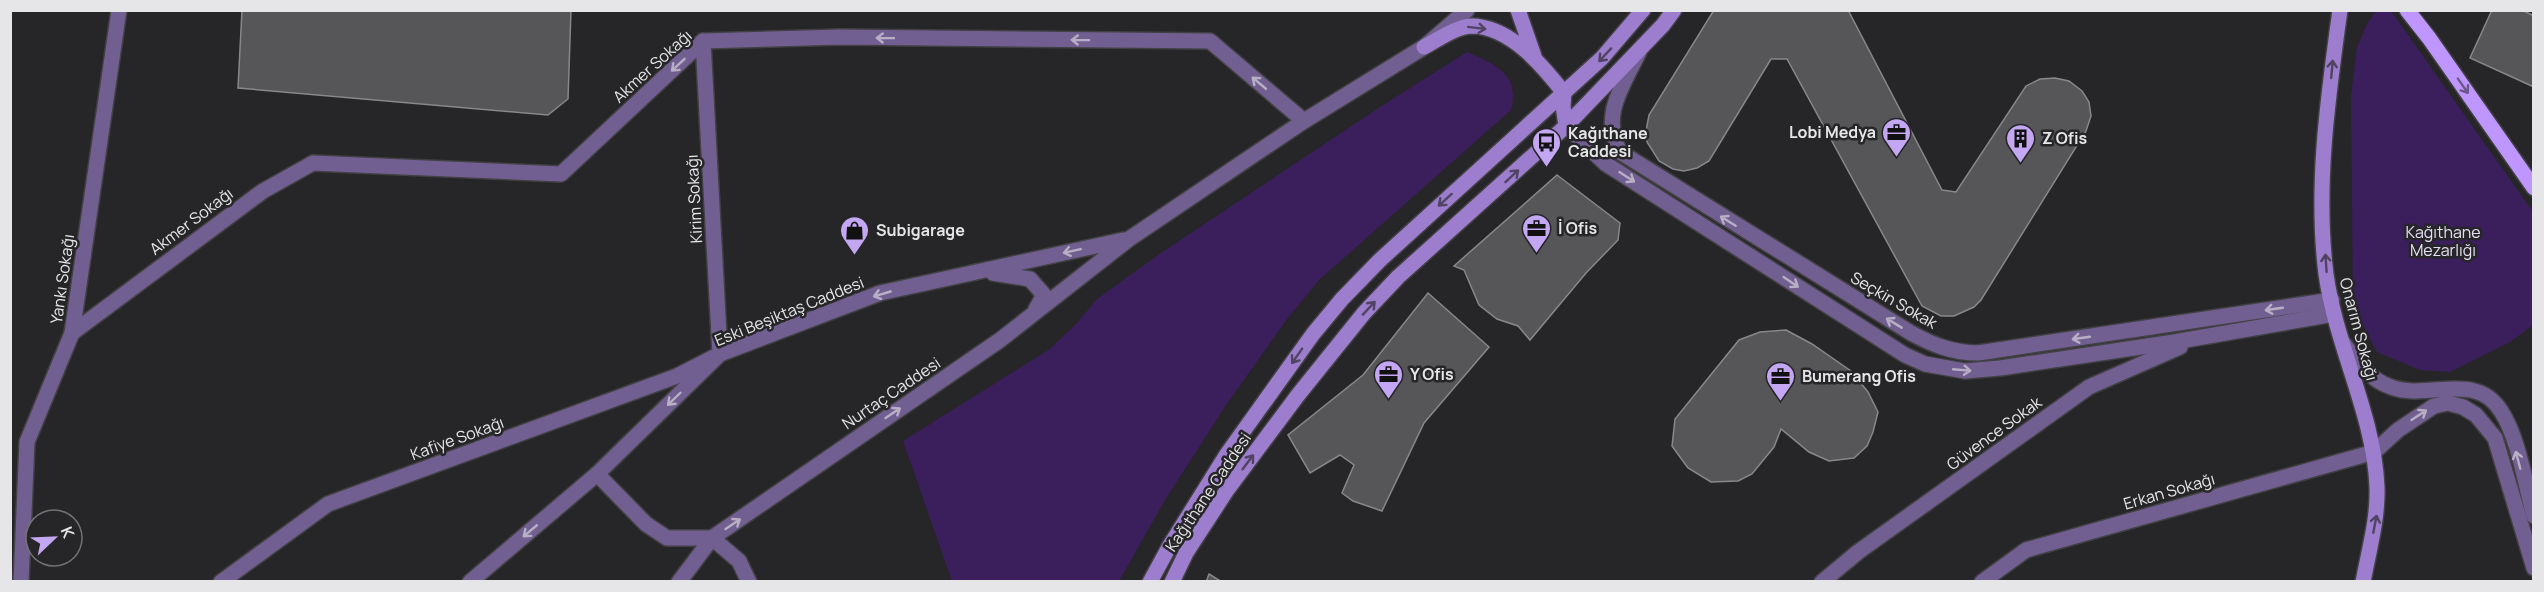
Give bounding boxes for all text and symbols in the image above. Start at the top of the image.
one-way arrow [1467,23,1487,34]
street label: Akmer Sokağı [608,25,696,107]
one-way arrow [875,32,895,43]
one-way arrow [1070,34,1090,46]
one-way arrow [1598,47,1612,62]
one-way arrow [671,58,686,72]
one-way arrow [2327,59,2338,79]
one-way arrow [1252,76,1267,90]
one-way arrow [2457,77,2469,93]
office icon: Lobi Medya [1881,116,1913,158]
place label: Lobi Medya [1789,121,1876,143]
place label: Kağıthane Caddesi [1568,122,1648,162]
building icon: Z Ofis [2005,122,2037,164]
bus stop icon: Kağıthane Caddesi [1531,126,1563,168]
place label: Z Ofis [2042,127,2088,149]
street label: Kirim Sokağı [681,154,707,244]
one-way arrow [1504,169,1519,183]
one-way arrow [1618,171,1635,184]
street label: Akmer Sokağı [145,182,237,260]
one-way arrow [1438,193,1453,207]
office icon: İ Ofis [1521,212,1553,254]
shop icon: Subigarage [839,214,871,256]
one-way arrow [1720,214,1737,226]
place label: İ Ofis [1558,217,1597,239]
place label: Subigarage [876,219,965,241]
park label: Kağıthane Mezarlığı [2405,221,2481,261]
street label: Yankı Sokağı [45,233,79,325]
one-way arrow [1062,246,1082,257]
one-way arrow [2320,253,2331,273]
street label: Seçkin Sokak [1847,266,1942,334]
street label: Eski Beşiktaş Caddesi [711,271,867,351]
street label: Onarım Sokağı [2335,275,2383,383]
one-way arrow [1782,276,1799,288]
one-way arrow [872,289,891,300]
one-way arrow [1362,301,1376,316]
one-way arrow [2264,304,2284,315]
one-way arrow [1886,316,1903,328]
one-way arrow [2072,332,2091,343]
one-way arrow [1291,348,1303,364]
street label: Nurtaç Caddesi [837,352,945,434]
office icon: Y Ofis [1373,358,1405,400]
office icon: Bumerang Ofis [1765,360,1797,402]
place label: Y Ofis [1410,363,1454,385]
place label: Bumerang Ofis [1802,365,1916,387]
one-way arrow [1952,365,1971,376]
street label: Güvence Sokak [1942,390,2047,475]
one-way arrow [666,392,681,407]
one-way arrow [885,407,901,419]
one-way arrow [2410,409,2427,421]
street label: Kafiye Sokağı [407,411,507,465]
street label: Kağıthane Caddesi [1160,428,1256,556]
one-way arrow [2512,450,2524,469]
one-way arrow [1242,454,1255,470]
street label: Erkan Sokağı [2121,468,2217,514]
north arrow [24,508,84,568]
one-way arrow [2369,515,2380,534]
one-way arrow [724,518,740,530]
text: K [56,523,80,542]
one-way arrow [522,524,538,537]

